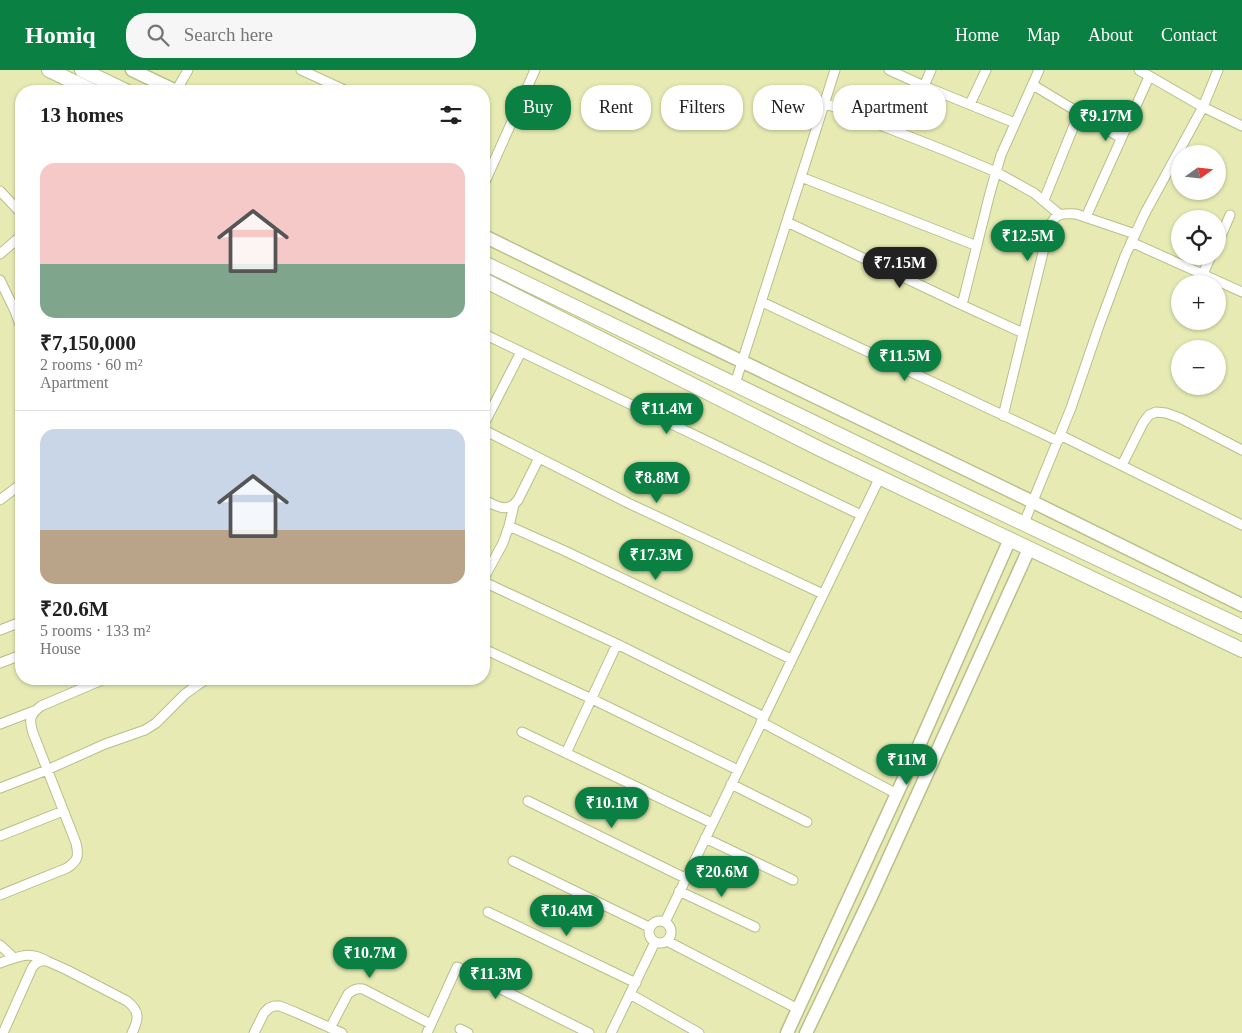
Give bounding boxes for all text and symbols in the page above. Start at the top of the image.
search box [126,13,476,58]
icon: search [144,21,172,49]
text: Homiq [25,22,96,48]
text: Search here [184,24,273,45]
text: Home [955,25,999,45]
text: Map [1027,25,1060,45]
text: About [1088,25,1133,45]
text: Contact [1161,25,1217,45]
chip: Buy [505,85,571,130]
chip: Rent [581,85,651,130]
chip: Filters [661,85,743,130]
chip: New [753,85,823,130]
chip: Apartment [833,85,946,130]
pin: ₹9.17M [1065,100,1147,142]
icon: filters [437,101,465,129]
text: 13 homes [40,103,123,127]
text: ₹9.17M [1080,107,1132,124]
north arrow [1171,145,1226,200]
map controls [1171,145,1226,395]
icon: home [208,196,298,286]
button: locate [1171,210,1226,265]
pin: ₹12.5M [987,220,1069,262]
text: ₹12.5M [1002,227,1054,244]
pin: ₹7.15M [859,246,941,289]
text: ₹7.15M [874,254,926,271]
button: + [1171,275,1226,330]
text: ₹7,150,000 [40,331,136,355]
pin: ₹11.5M [864,340,946,382]
button: − [1171,340,1226,395]
text: ₹11.5M [879,347,931,364]
text: 2 rooms · 60 m² [40,356,143,373]
text: Apartment [40,374,108,391]
pin: ₹11.4M [626,392,708,435]
text: ₹11.4M [641,400,693,417]
icon: home [208,461,298,551]
pin: ₹8.8M [622,462,692,504]
text: ₹8.8M [635,469,679,486]
pin: ₹17.3M [615,538,697,581]
text: ₹17.3M [630,546,682,563]
text: ₹20.6M [40,597,109,621]
text: 5 rooms · 133 m² [40,622,151,639]
text: House [40,640,81,657]
pin: ₹11M [877,744,937,786]
text: ₹11M [887,751,927,768]
pin: ₹10.1M [571,786,653,829]
text: ₹10.1M [586,794,638,811]
pin: ₹20.6M [681,856,763,898]
text: ₹20.6M [696,863,748,880]
pin: ₹10.4M [526,894,608,937]
text: ₹10.4M [541,902,593,919]
pin: ₹10.7M [329,936,411,979]
text: ₹10.7M [344,944,396,961]
pin: ₹11.3M [455,958,537,1000]
text: ₹11.3M [470,965,522,982]

